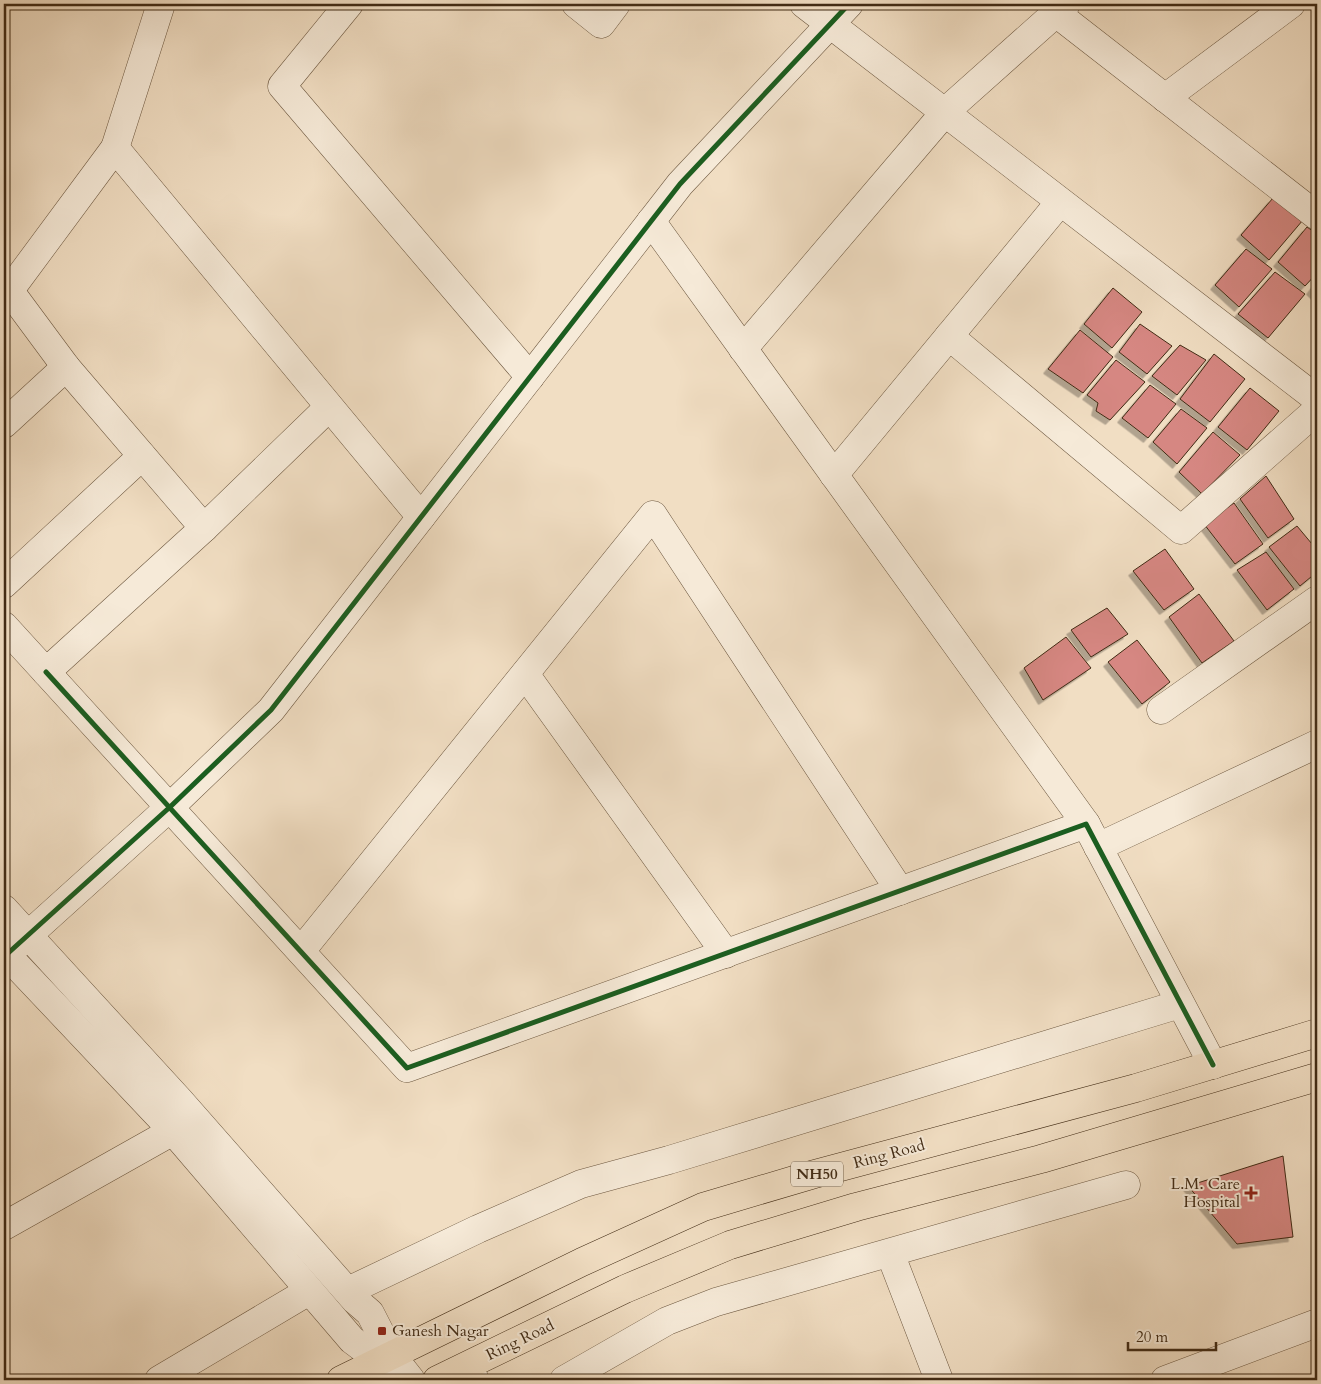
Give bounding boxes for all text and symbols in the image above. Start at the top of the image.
street label: Ring Road [851,1134,928,1174]
road number: NH50 [791,1162,843,1186]
place label: L.M. Care Hospital [1171,1173,1240,1213]
marker: L.M. Care Hospital [1244,1186,1258,1200]
street label: Ring Road [482,1314,558,1366]
scale bar [1128,1319,1216,1351]
place label: Ganesh Nagar [392,1320,489,1342]
marker: Ganesh Nagar [376,1325,388,1337]
text: 20 m [1136,1327,1168,1347]

